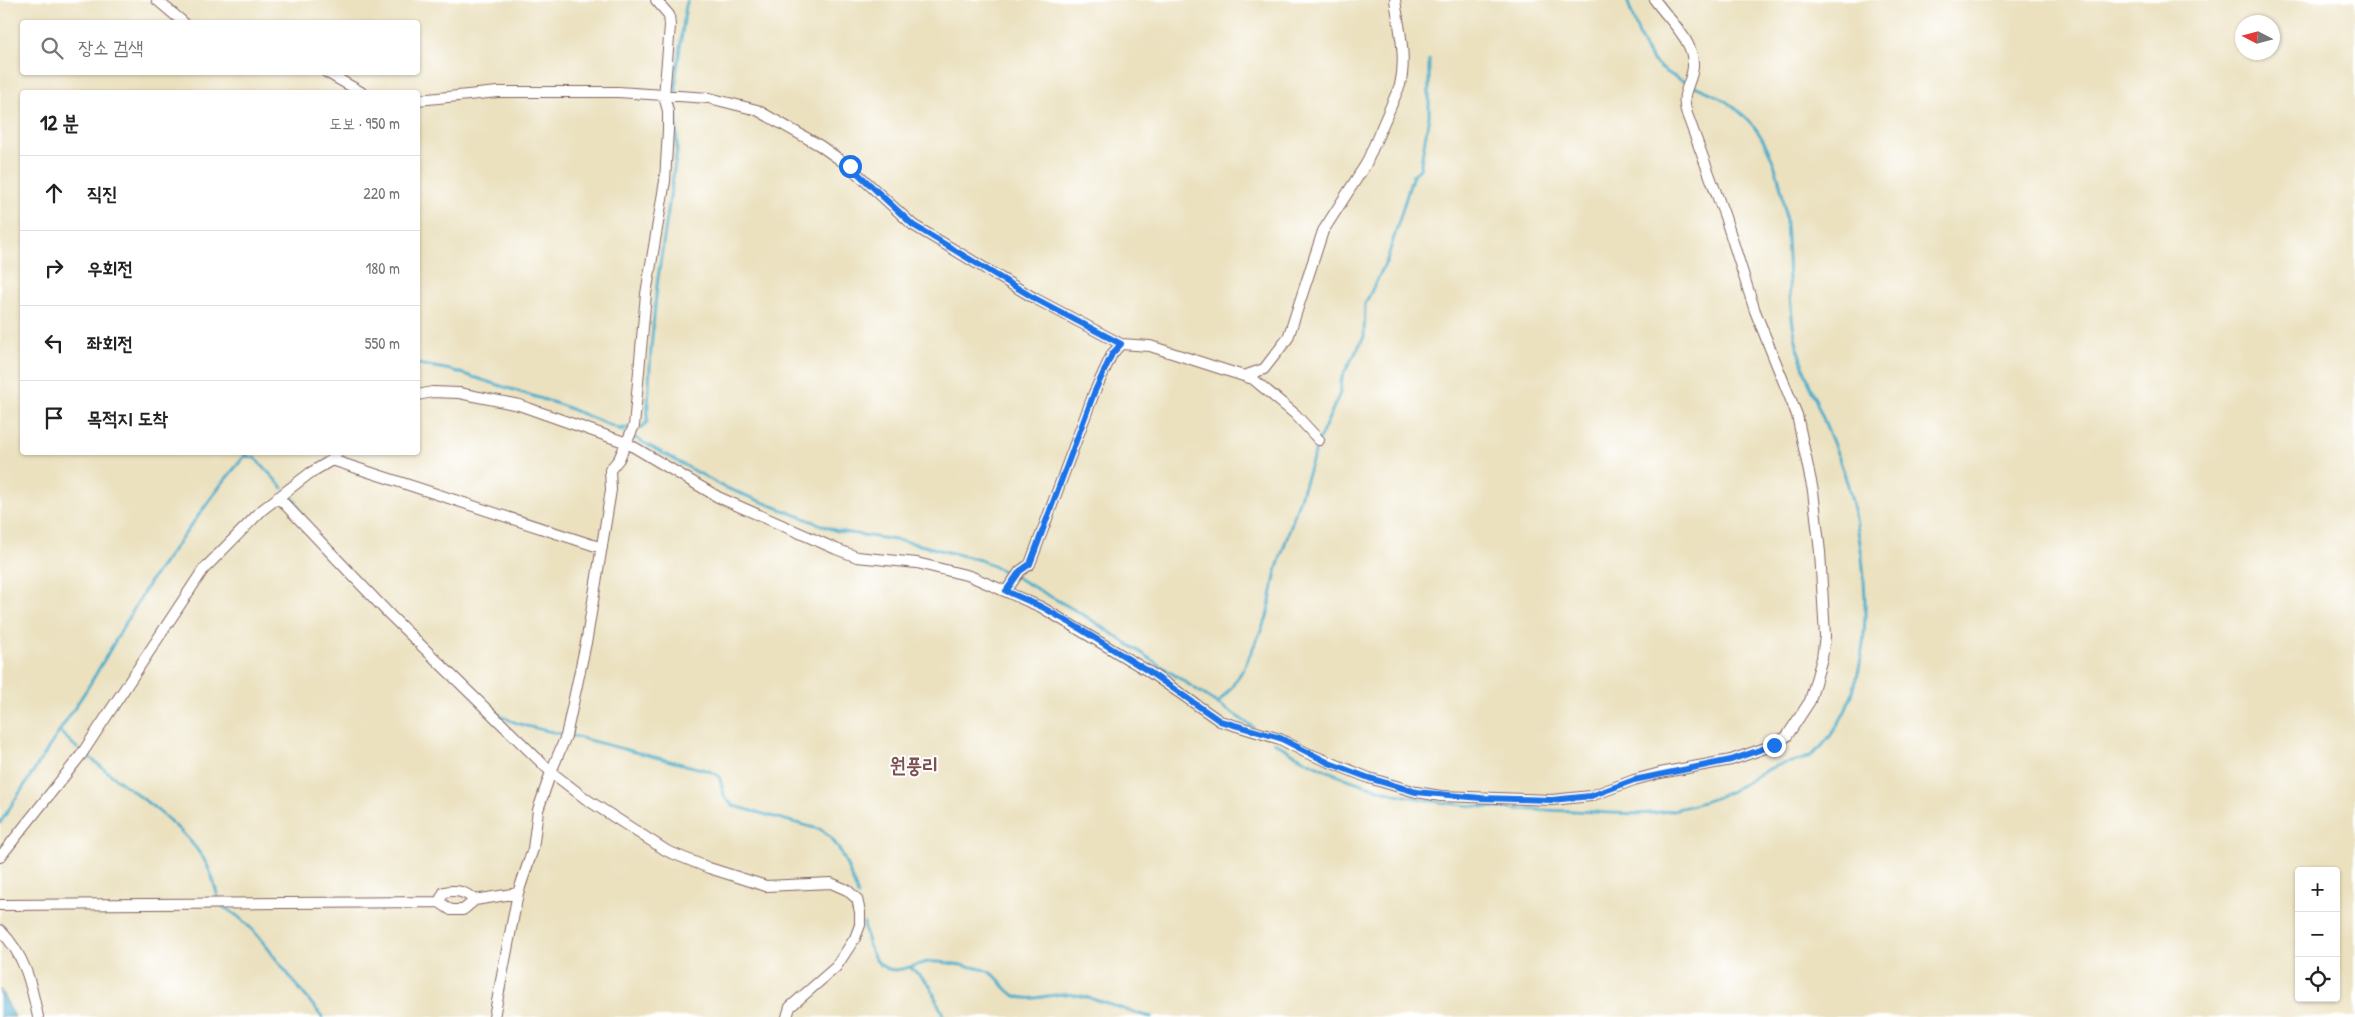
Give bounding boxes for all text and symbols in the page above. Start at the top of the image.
north arrow [2235,15,2280,60]
search box [20,20,420,75]
icon: search [38,34,66,62]
text: 장소 검색 [78,34,144,60]
text: 12 분 [40,108,79,137]
text: 도보 · 950 m [329,112,400,134]
route start [839,155,862,178]
icon: ahead [40,179,68,207]
text: 직진 [87,180,118,206]
text: 220 m [363,182,400,204]
icon: right [40,254,68,282]
text: 우회전 [87,255,133,281]
text: 180 m [366,257,400,279]
icon: left [40,329,68,357]
text: 좌회전 [87,330,133,356]
text: 550 m [365,332,400,354]
icon: arrive [40,404,68,432]
text: 목적지 도착 [87,405,168,431]
route end [1763,734,1786,757]
district label: 원풍리 [890,751,938,778]
map controls [2295,867,2340,1002]
button: + [2295,867,2340,912]
button: − [2295,912,2340,957]
button: locate [2295,957,2340,1002]

